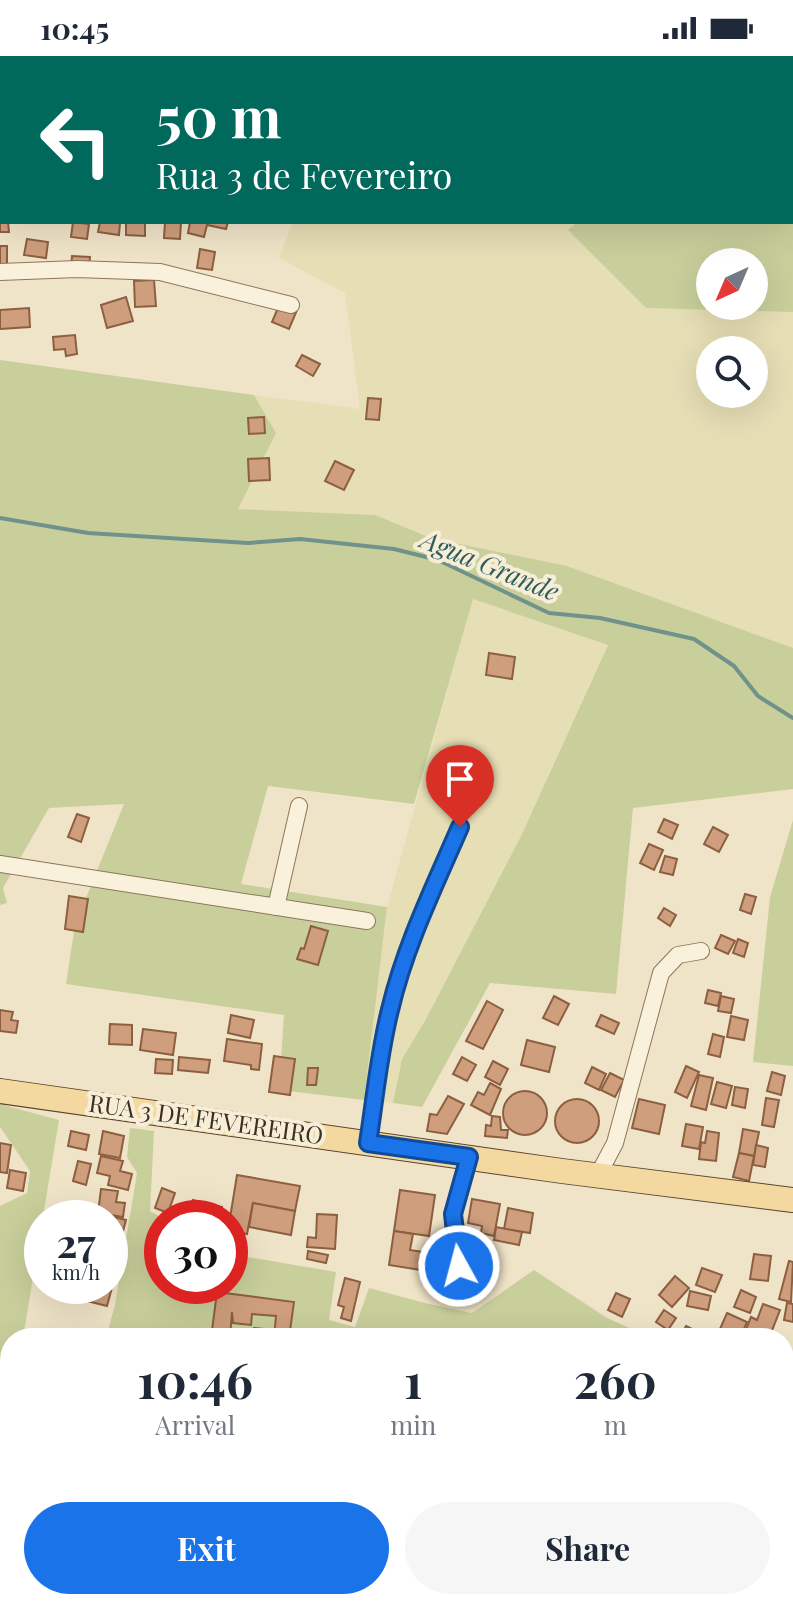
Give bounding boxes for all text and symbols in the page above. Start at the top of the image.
text: 10:45 [40,8,109,48]
text: 50 m [156,78,282,153]
icon: left [24,88,128,192]
text: Rua 3 de Fevereiro [156,150,452,198]
north arrow [696,248,768,320]
map controls [696,248,768,408]
button: search [696,336,768,408]
water label: Agua Grande [414,520,565,608]
pin [426,745,494,827]
icon: arrive [438,757,482,801]
street label: RUA 3 DE FEVEREIRO [87,1086,326,1150]
speed limit sign: 30 [144,1200,248,1304]
text: 27 [56,1215,96,1268]
position arrow [417,1224,501,1308]
text: km/h [52,1258,100,1285]
text: 10:46 [137,1347,253,1411]
text: 1 [404,1347,422,1411]
text: 260 [574,1347,657,1411]
text: Arrival [155,1407,235,1442]
text: min [390,1407,436,1442]
text: m [604,1407,627,1442]
button: Exit [24,1502,389,1594]
button: Share [405,1502,770,1594]

